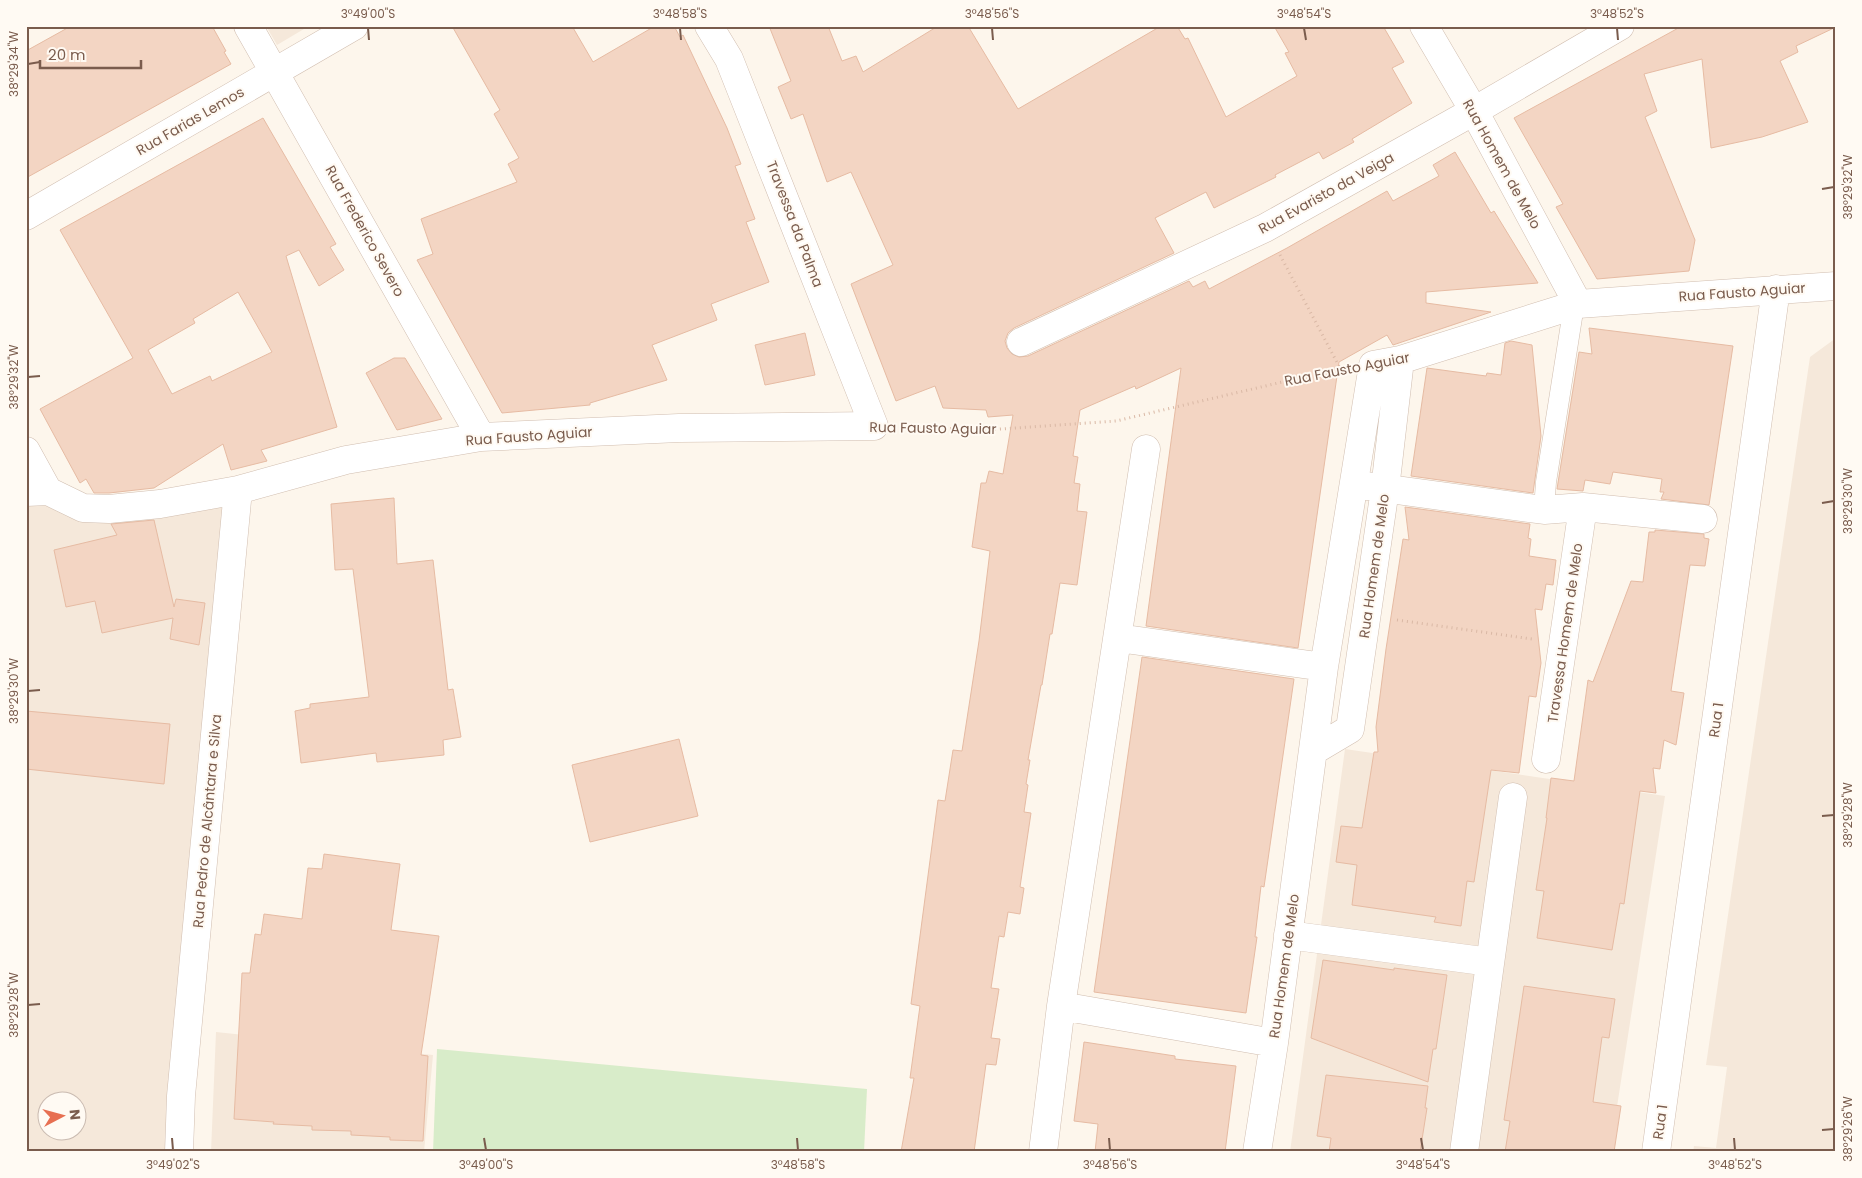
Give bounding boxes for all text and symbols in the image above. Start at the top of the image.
text: 3°49'00"S [341,5,395,22]
text: 3°48'58"S [653,5,707,22]
text: 3°48'56"S [965,5,1019,22]
text: 3°48'54"S [1277,5,1331,22]
text: 3°48'52"S [1590,5,1644,22]
text: 38°29'34"W [5,31,22,97]
scale bar [40,38,141,70]
text: 20 m [48,44,86,65]
street label: Rua Farias Lemos [132,82,248,160]
street label: Rua Homem de Melo [1458,95,1546,233]
street label: Rua Evaristo da Veiga [1255,147,1397,239]
text: 38°29'32"W [1839,154,1856,220]
street label: Travessa da Palma [762,158,828,290]
street label: Rua Frederico Severo [321,162,409,300]
street label: Rua Fausto Aguiar [1678,278,1806,306]
text: 38°29'32"W [5,344,22,410]
street label: Rua Fausto Aguiar [1283,347,1411,391]
street label: Rua Fausto Aguiar [869,417,997,439]
street label: Rua Fausto Aguiar [465,422,593,450]
text: 38°29'30"W [1839,468,1856,534]
street label: Rua Homem de Melo [1354,492,1394,639]
street label: Travessa Homem de Melo [1542,542,1588,724]
text: 38°29'30"W [5,658,22,724]
street label: Rua 1 [1704,701,1728,739]
street label: Rua Pedro de Alcântara e Silva [188,713,226,929]
text: 38°29'28"W [1839,782,1856,848]
street label: Rua Homem de Melo [1264,892,1304,1039]
text: 38°29'28"W [5,972,22,1038]
north arrow [38,1090,88,1140]
text: 38°29'26"W [1839,1096,1856,1162]
street label: Rua 1 [1648,1103,1672,1141]
text: N [64,1108,85,1121]
text: 3°49'02"S [146,1156,200,1173]
text: 3°49'00"S [459,1156,513,1173]
text: 3°48'58"S [771,1156,825,1173]
text: 3°48'56"S [1083,1156,1137,1173]
text: 3°48'54"S [1396,1156,1450,1173]
text: 3°48'52"S [1708,1156,1762,1173]

